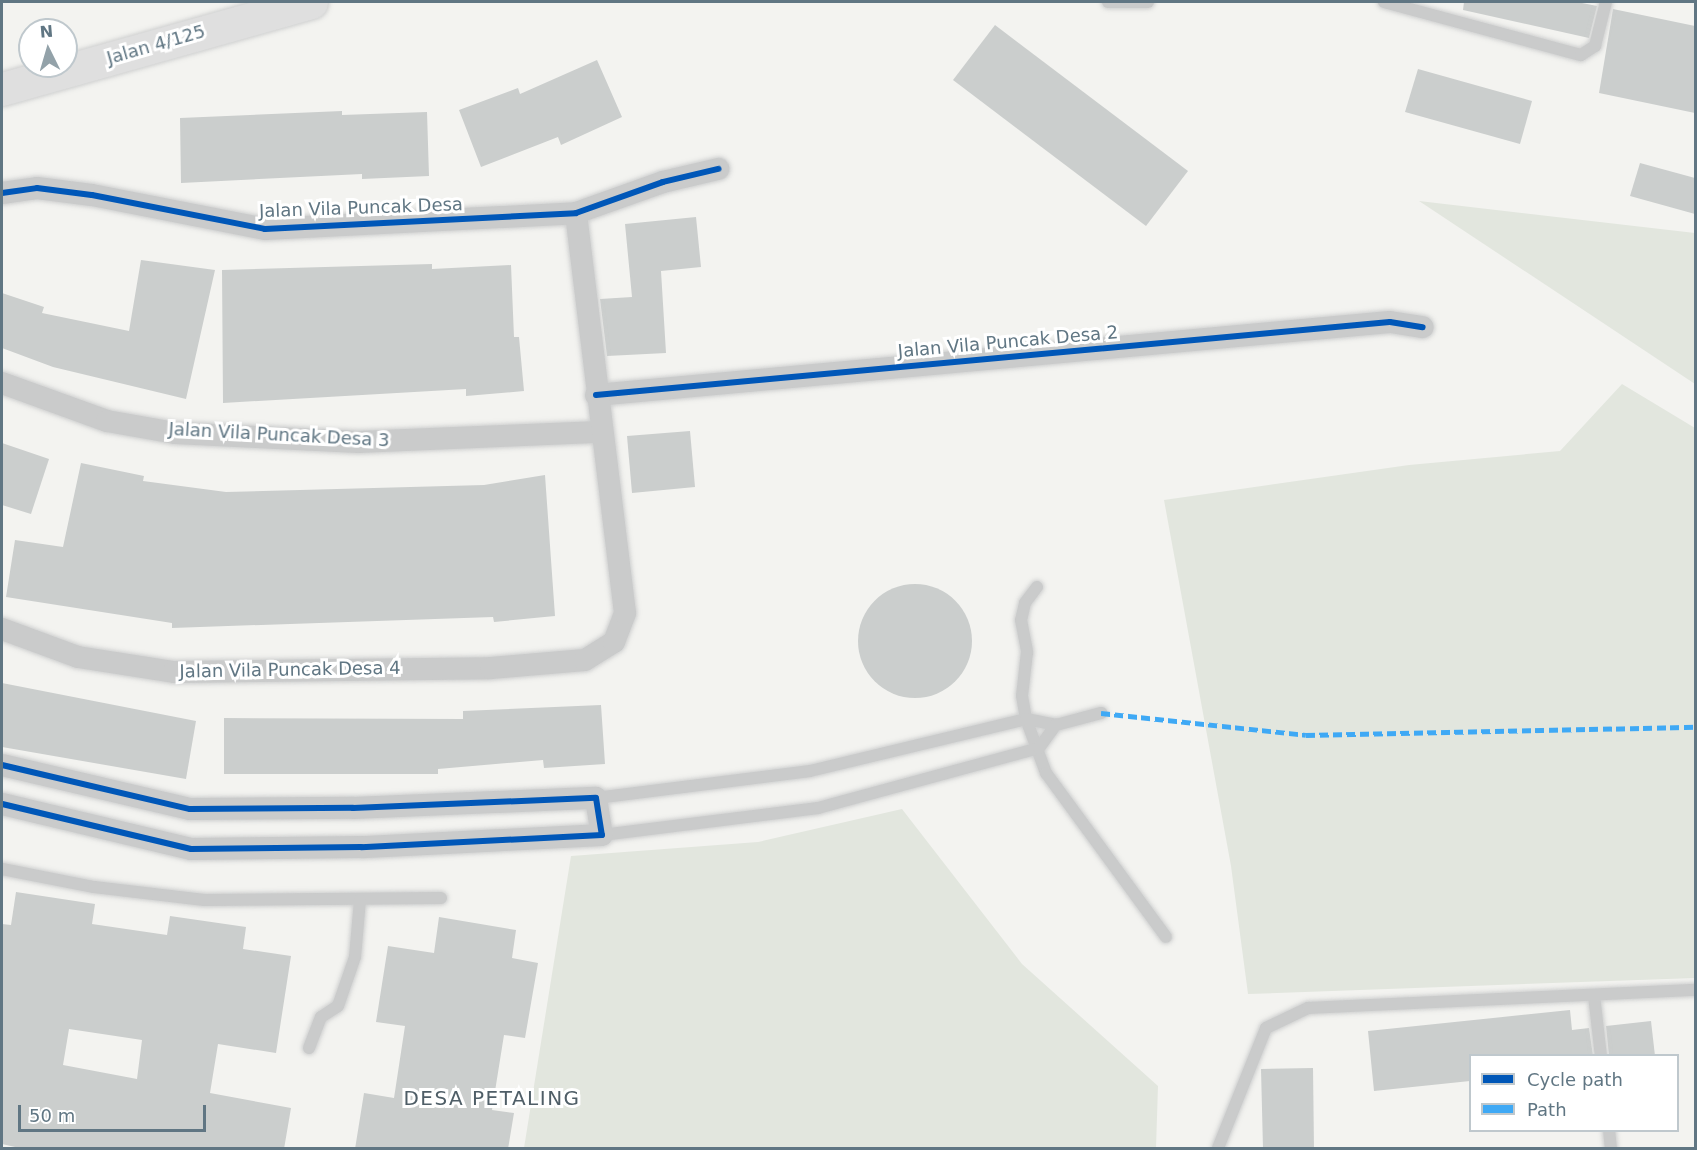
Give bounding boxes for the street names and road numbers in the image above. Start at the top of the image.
street label: Jalan 4/125 [104,21,208,69]
street label: Jalan Vila Puncak Desa [259,194,463,222]
street label: Jalan Vila Puncak Desa 2 [897,322,1119,362]
street label: Jalan Vila Puncak Desa 3 [168,418,390,452]
street label: Jalan Vila Puncak Desa 4 [179,657,401,683]

